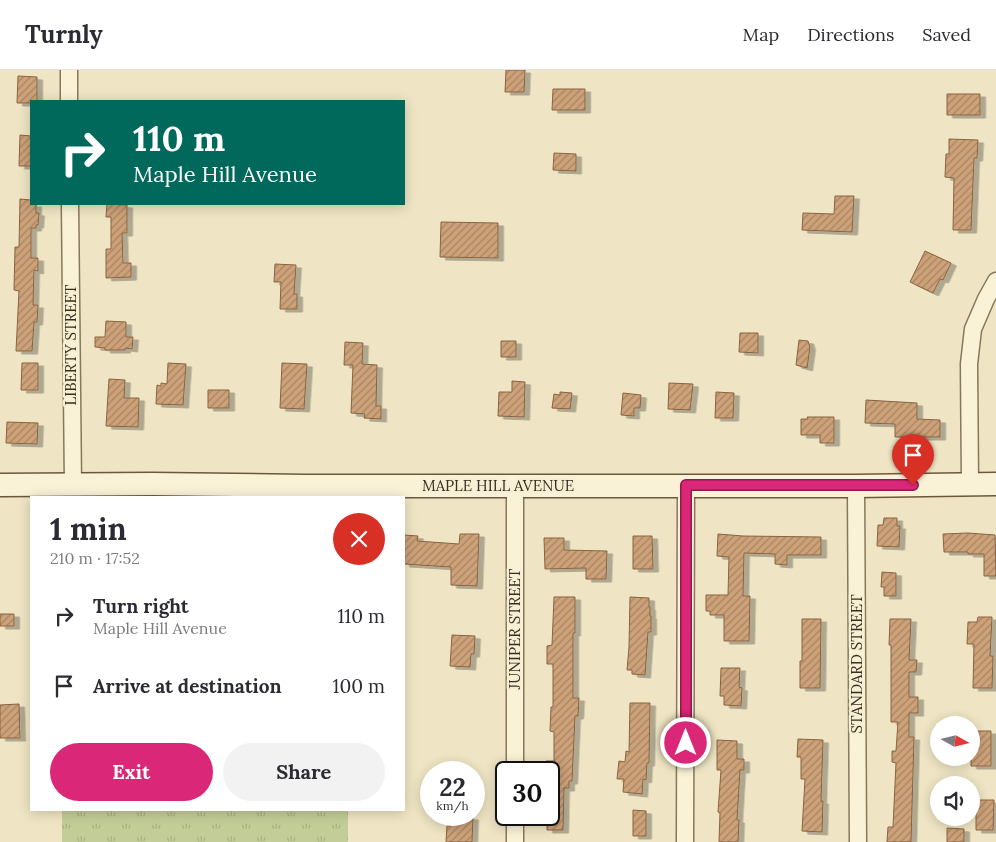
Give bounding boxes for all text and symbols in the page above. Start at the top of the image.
text: Turnly [25,19,103,50]
text: Map [743,23,779,46]
text: Directions [807,23,894,46]
text: Saved [922,23,971,46]
text: 110 m [133,116,225,161]
icon: right [50,120,115,185]
text: Maple Hill Avenue [133,160,317,188]
street label: LIBERTY STREET [61,284,80,405]
pin [892,434,934,485]
icon: arrive [899,441,927,469]
street label: MAPLE HILL AVENUE [422,476,574,495]
text: 1 min [50,510,127,548]
button: close [333,513,385,565]
text: 210 m · 17:52 [50,548,140,568]
street label: JUNIPER STREET [505,568,524,690]
text: Turn right [93,594,189,618]
street label: STANDARD STREET [847,594,866,734]
icon: right [50,602,78,630]
text: 110 m [337,604,385,628]
text: Maple Hill Avenue [93,618,227,638]
icon: arrive [50,672,78,700]
text: Arrive at destination [93,674,282,698]
text: 100 m [333,674,385,698]
position arrow [659,716,711,768]
north arrow [930,716,980,766]
map controls [930,716,980,826]
button: Exit [50,743,213,801]
button: Share [223,743,385,801]
speed limit sign: 30 [495,761,560,826]
text: 22 [439,771,466,803]
button: sound [930,776,980,826]
text: km/h [436,798,469,813]

